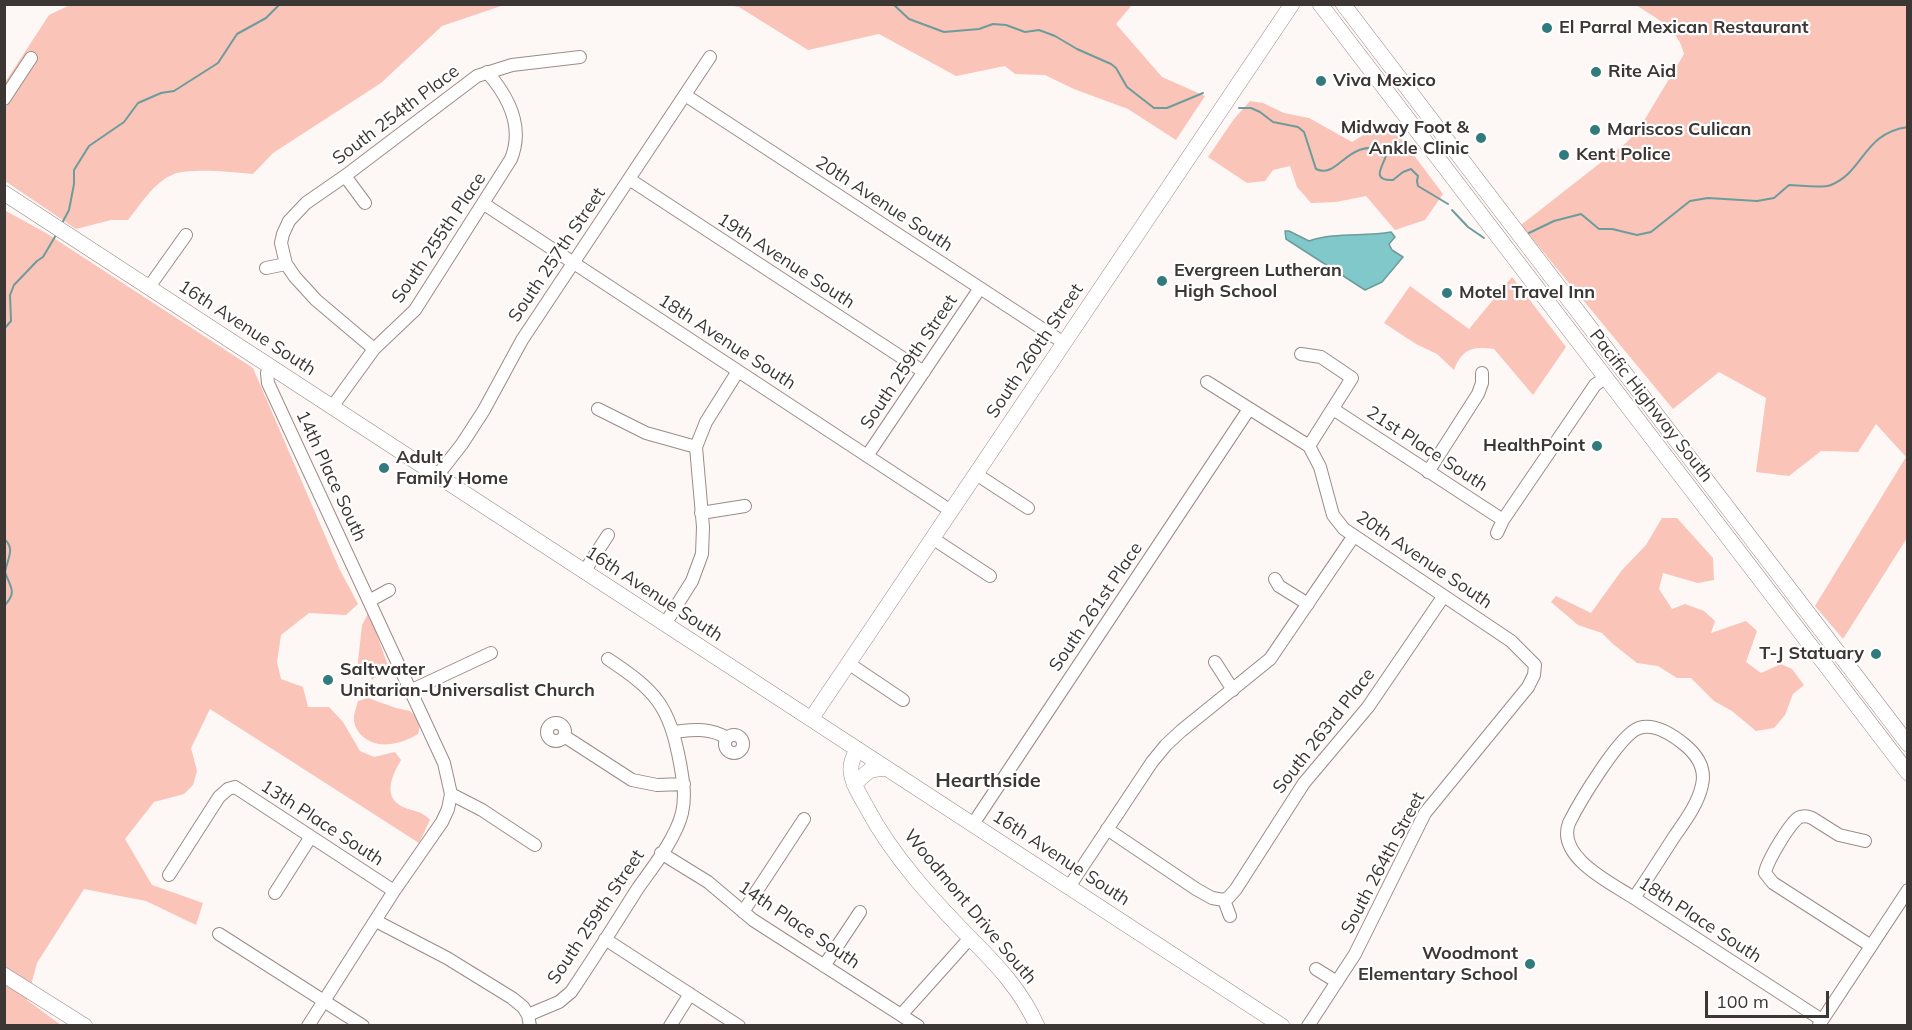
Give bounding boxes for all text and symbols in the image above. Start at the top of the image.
place label: El Parral Mexican Restaurant [1559,17,1809,39]
marker: El Parral Mexican Restaurant [1540,21,1554,35]
street label: South 254th Place [329,60,463,170]
place label: Rite Aid [1608,61,1676,83]
marker: Rite Aid [1589,65,1603,79]
place label: Viva Mexico [1333,70,1436,92]
marker: Viva Mexico [1314,74,1328,88]
place label: Midway Foot & Ankle Clinic [1341,117,1469,160]
place label: Mariscos Culican [1607,119,1751,141]
marker: Mariscos Culican [1588,123,1602,137]
marker: Midway Foot & Ankle Clinic [1474,131,1488,145]
place label: Kent Police [1576,144,1671,166]
marker: Kent Police [1557,148,1571,162]
street label: 20th Avenue South [811,152,957,256]
street label: South 255th Place [387,169,491,307]
street label: South 257th Street [504,184,610,326]
street label: 19th Avenue South [713,209,859,313]
place label: Evergreen Lutheran High School [1174,260,1342,302]
marker: Evergreen Lutheran High School [1155,274,1169,288]
street label: 16th Avenue South [174,276,320,380]
street label: South 260th Street [982,280,1088,422]
place label: Motel Travel Inn [1459,282,1595,304]
marker: Motel Travel Inn [1440,286,1454,300]
street label: 18th Avenue South [654,290,800,394]
street label: South 259th Street [856,291,962,433]
street label: Pacific Highway South [1585,325,1717,487]
street label: 21st Place South [1362,402,1492,496]
street label: 14th Place South [291,407,371,545]
place label: HealthPoint [1483,435,1585,457]
marker: HealthPoint [1590,439,1604,453]
place label: Adult Family Home [396,447,508,490]
marker: Adult Family Home [377,461,391,475]
street label: 20th Avenue South [1352,507,1496,613]
street label: South 261st Place [1045,538,1147,676]
street label: 16th Avenue South [581,542,727,646]
place label: T-J Statuary [1759,643,1864,665]
marker: T-J Statuary [1869,647,1883,661]
place label: Saltwater Unitarian-Universalist Church [340,659,595,702]
street label: South 263rd Place [1268,664,1380,798]
marker: Saltwater Unitarian-Universalist Church [321,673,335,687]
district label: Hearthside [935,769,1041,793]
street label: 13th Place South [257,775,387,871]
street label: South 264th Street [1337,789,1429,937]
street label: 16th Avenue South [988,806,1134,910]
street label: Woodmont Drive South [899,825,1041,989]
street label: South 259th Street [543,846,649,988]
street label: 18th Place South [1635,872,1765,968]
street label: 14th Place South [734,876,864,974]
place label: Woodmont Elementary School [1358,943,1518,986]
marker: Woodmont Elementary School [1523,957,1537,971]
scale bar [1708,979,1832,1017]
text: 100 m [1716,990,1769,1013]

